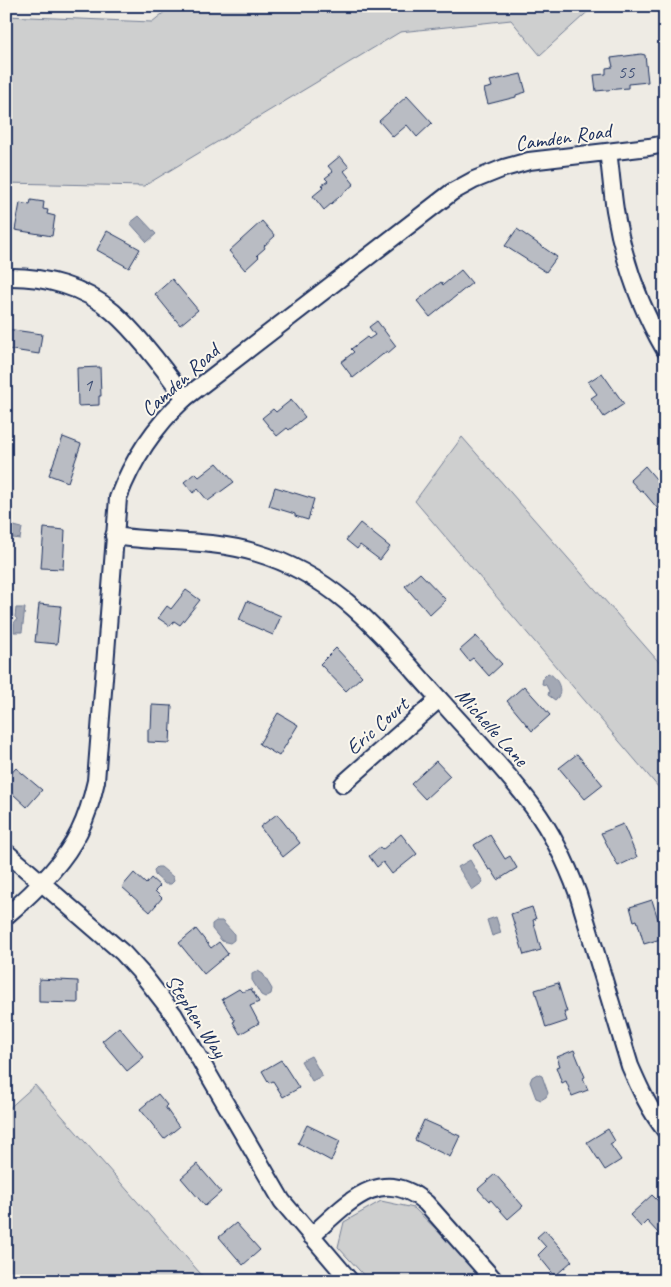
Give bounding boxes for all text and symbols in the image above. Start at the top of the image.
house number: 55 [617,60,636,84]
street label: Camden Road [513,117,616,157]
street label: Camden Road [135,336,227,422]
house number: 1 [84,373,94,397]
street label: Michelle Lane [450,682,535,772]
street label: Eric Court [340,690,415,760]
street label: Stephen Way [159,969,234,1064]

